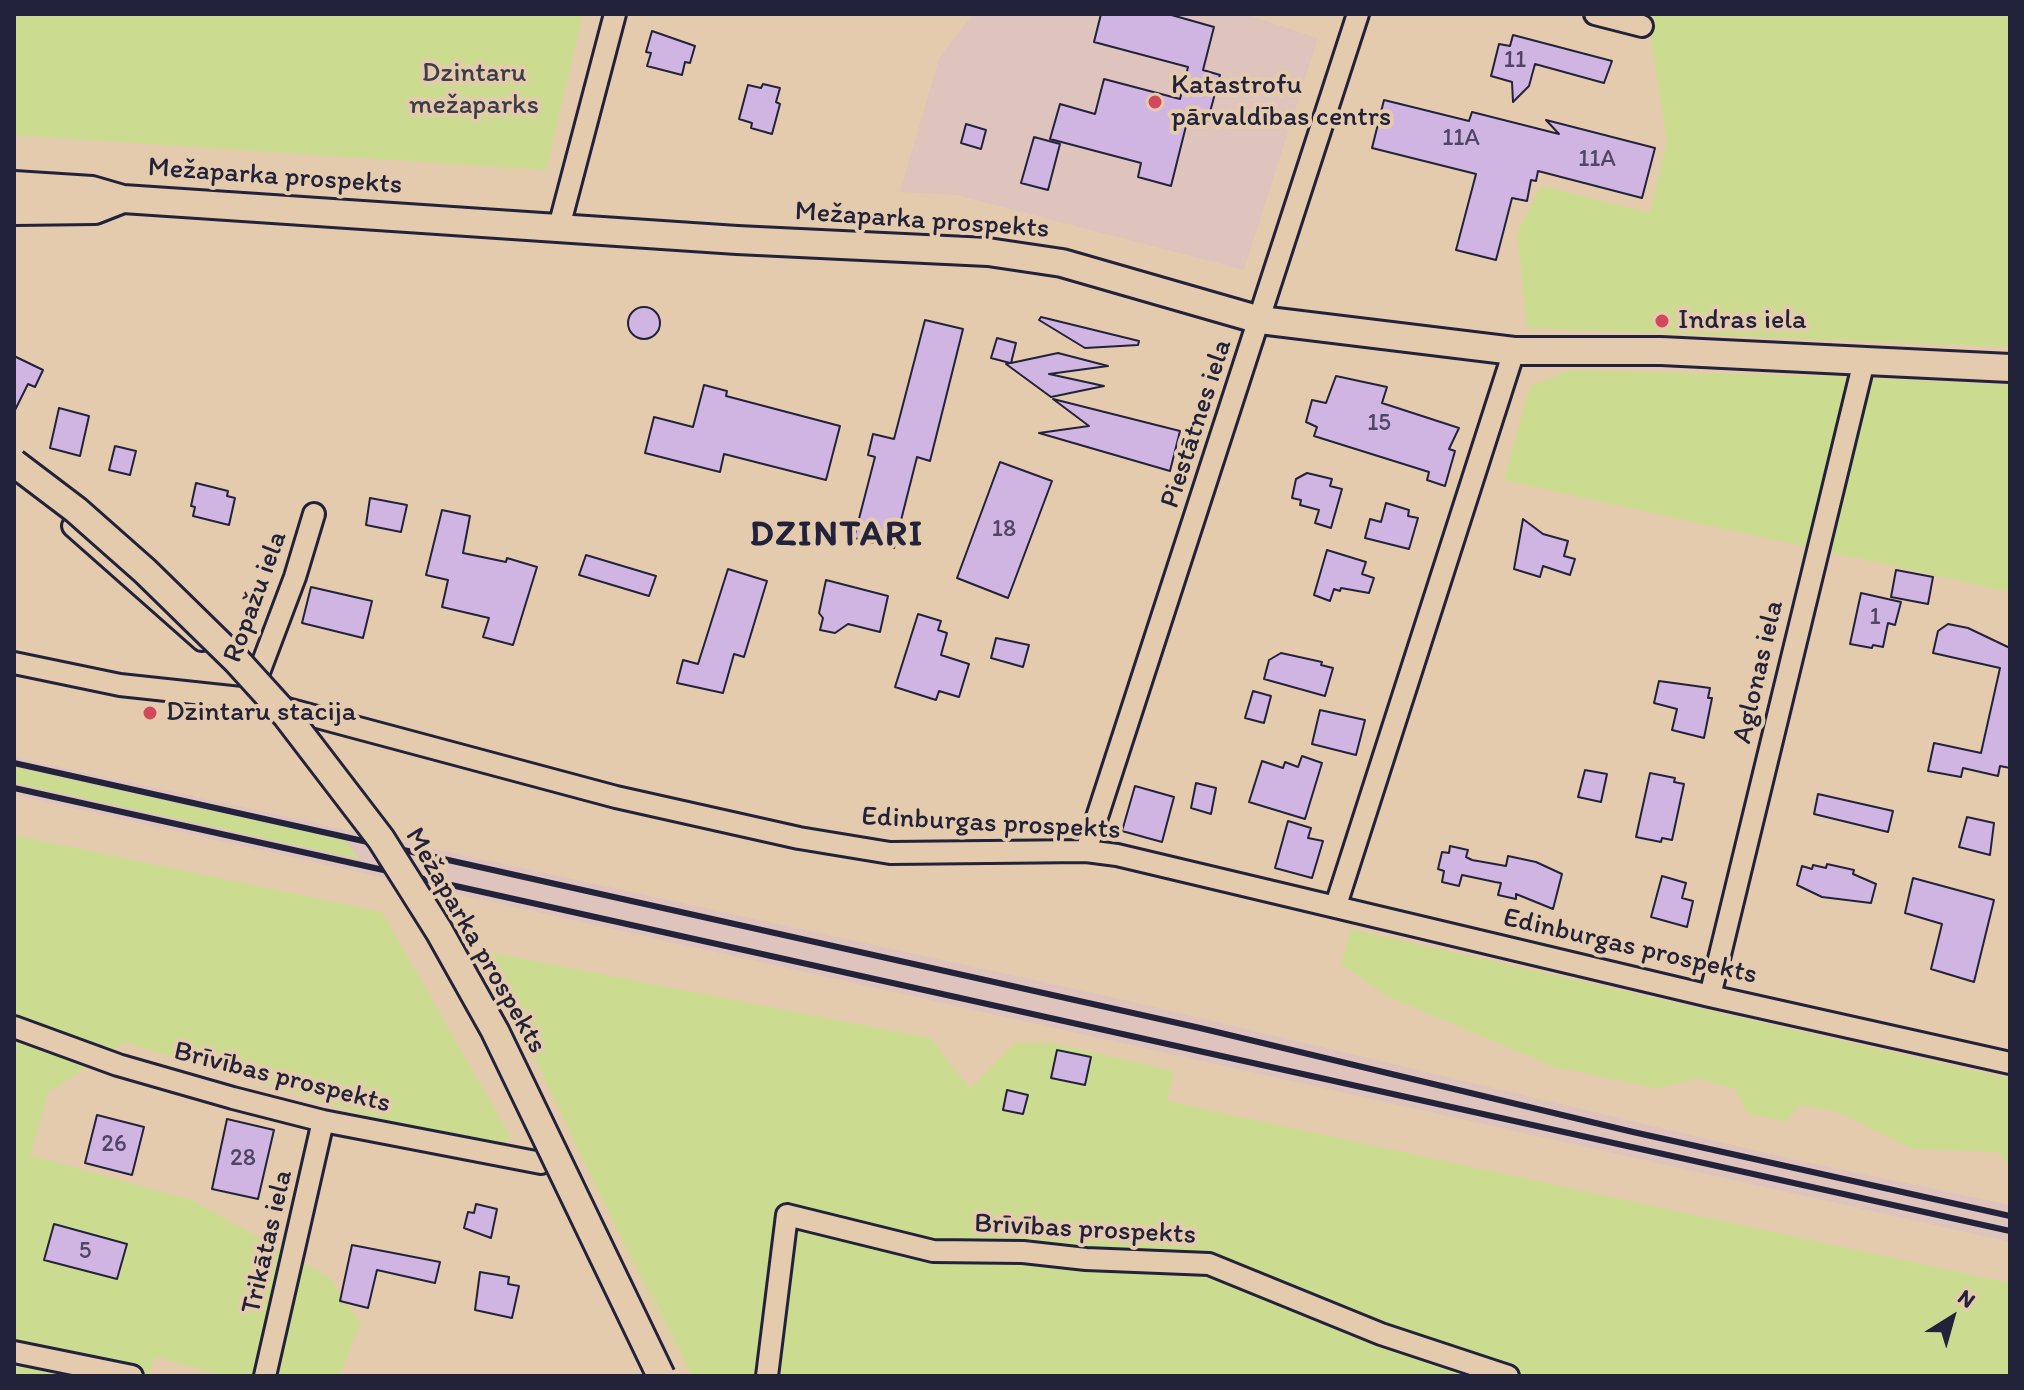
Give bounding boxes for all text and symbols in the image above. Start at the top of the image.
house number: 11 [1504,47,1526,75]
park label: Dzintaru mežaparks [409,57,539,123]
place label: Katastrofu pārvaldības centrs [1171,69,1391,135]
marker: Katastrofu pārvaldības centrs [1146,93,1164,111]
house number: 11A [1442,125,1480,153]
house number: 11A [1578,146,1616,174]
street label: Mežaparka prospekts [147,151,403,203]
street label: Mežaparka prospekts [794,195,1050,247]
place label: Indras iela [1678,304,1807,338]
marker: Indras iela [1653,312,1671,330]
street label: Piestātnes iela [1154,335,1240,513]
house number: 15 [1367,410,1391,438]
district label: DZINTARI [748,514,926,558]
house number: 18 [992,516,1016,544]
street label: Ropažu iela [217,527,295,667]
street label: Aglonas iela [1726,597,1792,747]
house number: 1 [1869,604,1881,632]
place label: Dzintaru stacija [166,696,356,730]
marker: Dzintaru stacija [141,704,159,722]
street label: Edinburgas prospekts [861,800,1121,848]
street label: Mežaparka prospekts [397,822,553,1060]
street label: Edinburgas prospekts [1500,901,1760,993]
street label: Brīvības prospekts [170,1035,394,1121]
house number: 26 [101,1131,127,1159]
house number: 28 [230,1145,256,1173]
street label: Trikātas iela [235,1167,301,1317]
street label: Brīvības prospekts [973,1207,1197,1253]
house number: 5 [79,1238,91,1266]
north arrow [1912,1278,1992,1358]
text: N [1953,1283,1981,1314]

